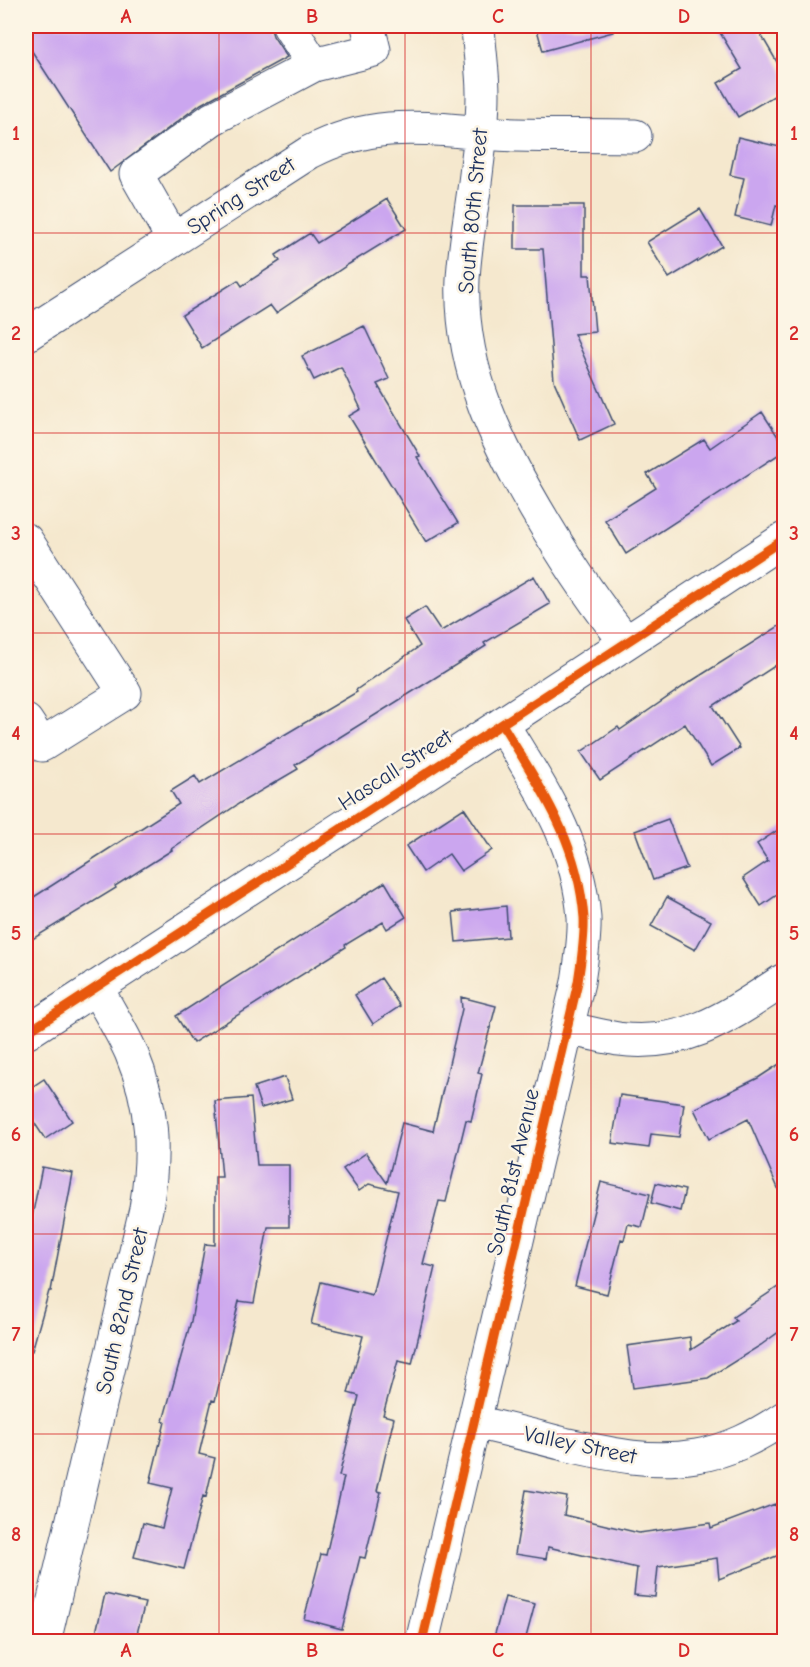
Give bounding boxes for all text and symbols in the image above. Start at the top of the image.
text: A [120,5,132,28]
text: B [306,5,318,28]
text: C [492,5,504,28]
text: D [678,5,690,28]
text: 1 [12,122,20,145]
text: 1 [790,122,798,145]
street label: South 80th Street [453,127,493,295]
street label: Spring Street [182,151,301,241]
text: 2 [11,322,21,345]
text: 2 [789,322,799,345]
text: 3 [11,522,21,545]
text: 3 [789,522,799,545]
text: 4 [11,722,21,745]
text: 4 [789,722,799,745]
street label: Hascall Street [333,723,457,816]
text: 5 [11,922,21,945]
text: 5 [789,922,799,945]
street label: South 81st Avenue [481,1086,545,1258]
text: 6 [11,1123,21,1146]
text: 6 [789,1123,799,1146]
street label: South 82nd Street [90,1225,154,1397]
text: 7 [12,1323,21,1346]
text: 7 [790,1323,799,1346]
street label: Valley Street [521,1420,640,1470]
text: 8 [11,1523,21,1546]
text: 8 [789,1523,799,1546]
text: A [120,1639,132,1662]
text: B [306,1639,318,1662]
text: C [492,1639,504,1662]
text: D [678,1639,690,1662]

